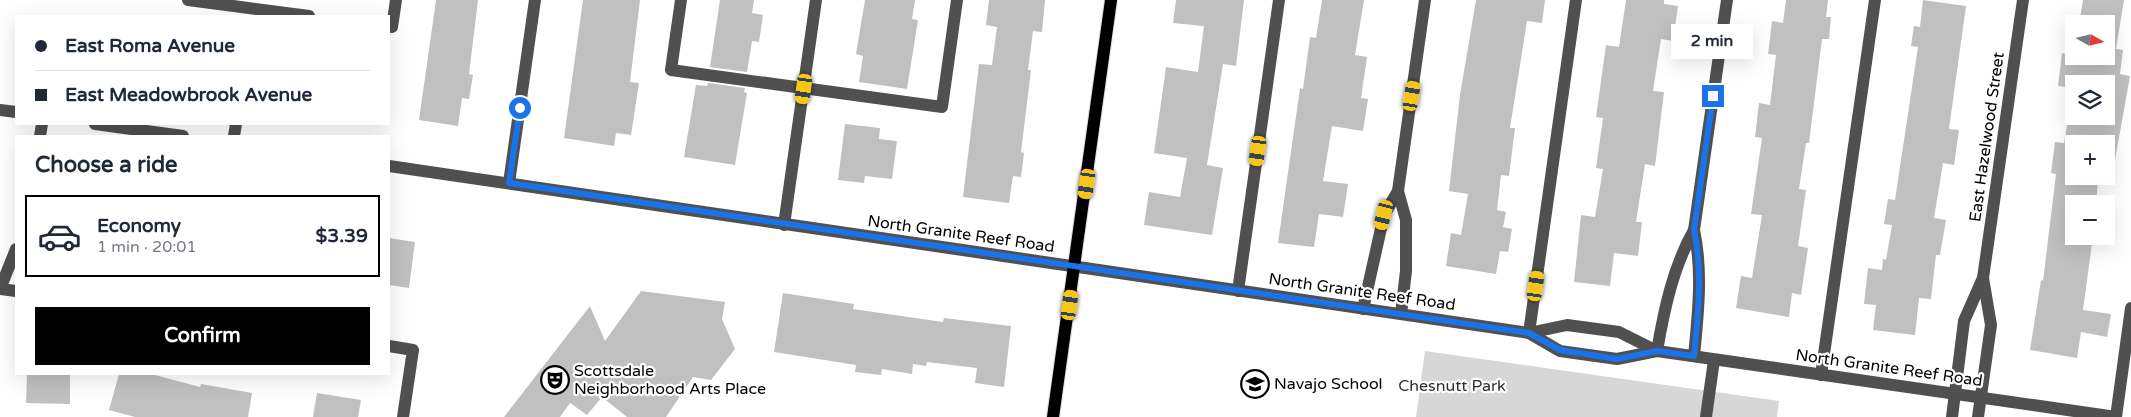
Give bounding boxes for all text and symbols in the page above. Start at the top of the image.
north arrow [2065,15,2115,65]
map controls [2065,15,2115,245]
callout: 2 min [1672,23,1754,58]
text: 2 min [1691,31,1733,51]
text: East Roma Avenue [65,35,235,57]
street label: East Hazelwood Street [1965,51,2009,223]
car [794,73,813,105]
button: layers [2065,75,2115,125]
car [1402,80,1421,112]
text: East Meadowbrook Avenue [65,84,312,106]
route end [1702,85,1724,107]
route start [509,97,531,119]
car [1248,135,1267,167]
button: + [2065,135,2115,185]
text: Choose a ride [35,152,178,178]
car [1077,168,1096,200]
button: − [2065,195,2115,245]
car [1373,199,1394,231]
street label: North Granite Reef Road [866,211,1056,257]
icon: car [37,214,82,259]
text: Economy [97,215,181,237]
text: $3.39 [316,225,368,247]
text: 1 min · 20:01 [97,237,196,257]
street label: North Granite Reef Road [1267,269,1457,315]
car [1526,270,1545,302]
car [1060,289,1079,321]
button: Confirm [35,307,370,365]
street label: North Granite Reef Road [1794,345,1984,391]
place label: Scottsdale Neighborhood Arts Place [574,361,766,399]
theatre icon: Scottsdale Neighborhood Arts Place [540,365,570,395]
school or university icon: Navajo School [1240,369,1270,399]
place label: Navajo School [1274,374,1383,394]
park label: Chesnutt Park [1398,376,1506,396]

